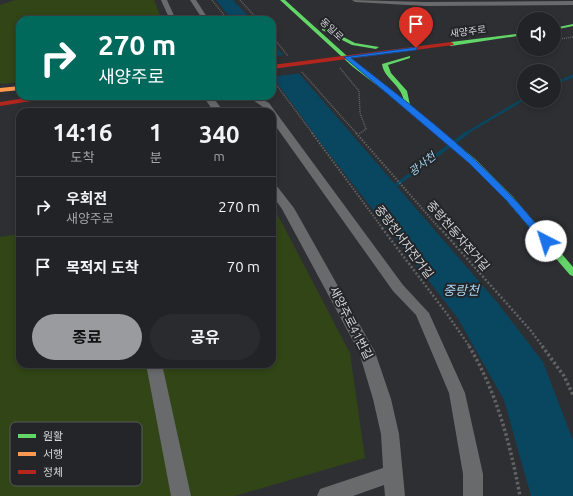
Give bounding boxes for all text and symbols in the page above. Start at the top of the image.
pin [399,7.0,433,48]
map controls [517,12,561,108]
button: sound [517,12,561,56]
icon: arrive [405,13,427,35]
street label: 동일로 [318,16,346,43]
street label: 새양주로 [449,24,487,39]
text: 270 m [98,29,176,60]
icon: right [32,32,84,84]
button: layers [517,64,561,108]
text: 새양주로 [98,66,164,86]
text: 14:16 [52,119,113,146]
text: 1 [149,119,162,146]
text: 340 [199,121,240,148]
text: m [214,149,225,163]
water label: 광사천 [406,149,439,178]
text: 도착 [71,150,94,164]
text: 분 [150,150,162,164]
text: 우회전 [66,190,107,207]
icon: right [32,196,54,218]
text: 270 m [218,198,260,215]
street label: 중랑천동자전거길 [424,198,492,273]
street label: 중랑천서자전거길 [373,203,436,281]
text: 새양주로 [66,211,114,225]
position arrow [525,220,567,262]
icon: arrive [32,256,54,278]
text: 70 m [227,258,260,275]
text: 목적지 도착 [66,259,139,276]
water label: 중랑천 [443,283,480,297]
street label: 새양주로41번길 [328,284,375,361]
button: 종료 [32,314,142,360]
button: 공유 [150,314,260,360]
legend [10,422,142,486]
text: 원활 [43,430,63,442]
text: 서행 [43,448,63,460]
text: 정체 [43,466,63,478]

